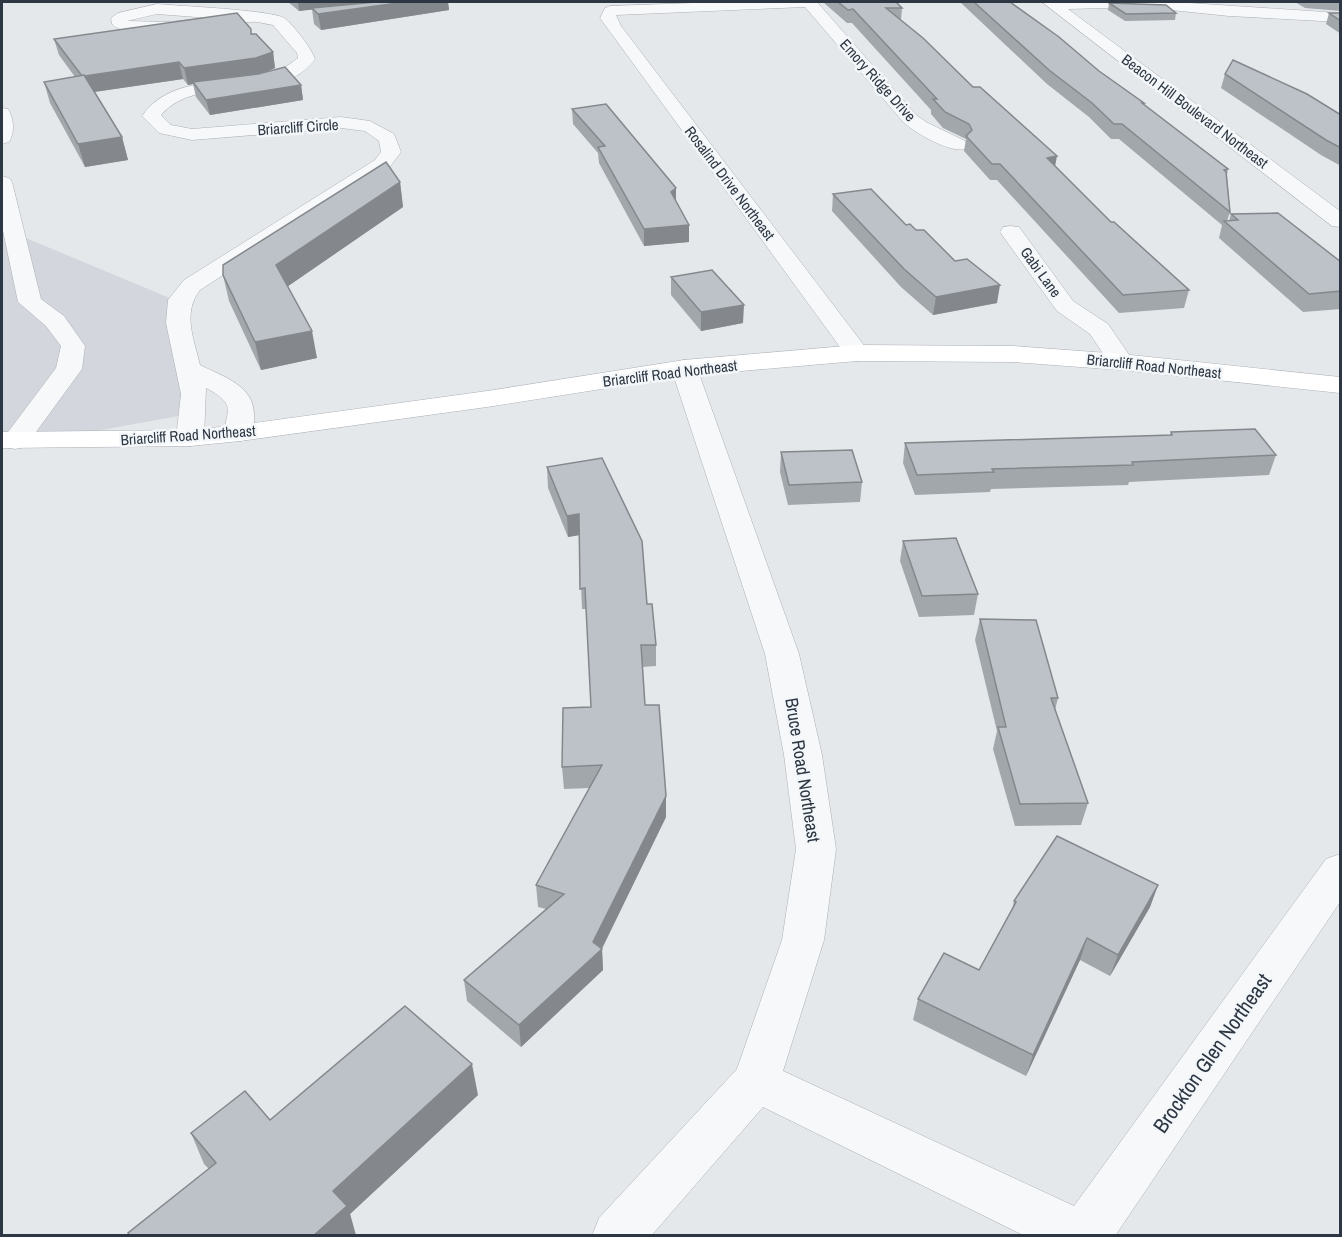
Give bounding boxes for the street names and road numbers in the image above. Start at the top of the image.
street label: Emory Ridge Drive [835,34,921,126]
street label: Beacon Hill Boulevard Northeast [1117,49,1273,173]
street label: Briarcliff Circle [257,114,339,140]
street label: Rosalind Drive Northeast [680,122,780,245]
street label: Gabi Lane [1016,243,1066,302]
street label: Briarcliff Road Northeast [1086,348,1223,384]
street label: Briarcliff Road Northeast [602,354,739,392]
street label: Briarcliff Road Northeast [120,420,257,450]
street label: Bruce Road Northeast [779,696,827,844]
street label: Brockton Glen Northeast [1146,967,1278,1139]

